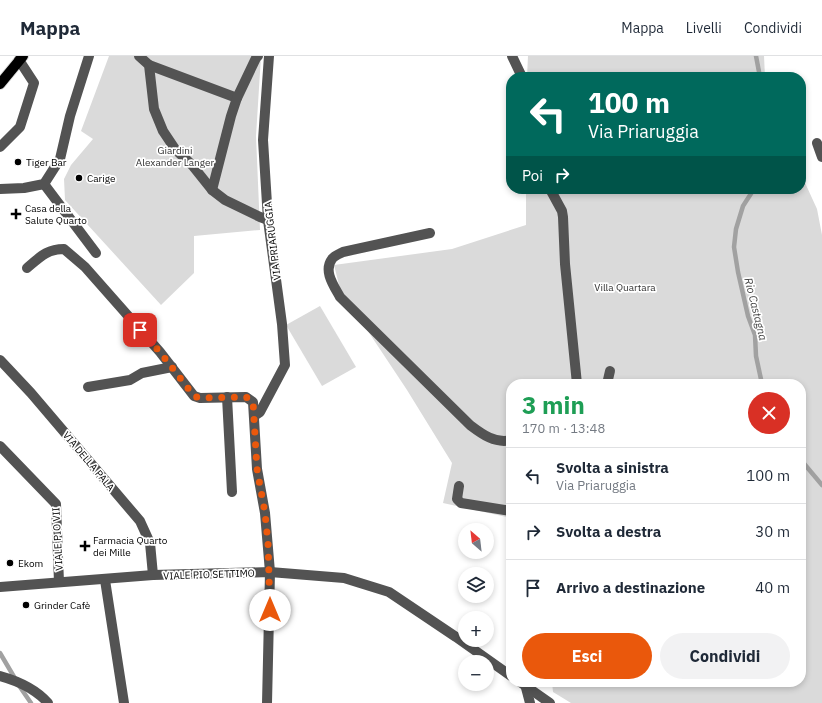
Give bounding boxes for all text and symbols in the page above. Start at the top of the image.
text: Mappa [20,16,80,40]
text: Mappa [621,19,664,37]
text: Livelli [686,19,722,37]
text: Condividi [744,19,802,37]
text: 100 m [588,84,670,121]
icon: left [522,88,574,140]
text: Via Priaruggia [588,120,699,143]
park label: Giardini Alexander Langer [136,144,214,169]
place label: Tiger Bar [26,156,67,169]
marker: Tiger Bar [13,157,23,167]
icon: right [551,164,573,186]
text: Poi [522,166,543,185]
place label: Carige [87,172,116,185]
marker: Carige [74,173,84,183]
street label: VIA PRIARUGGIA [261,200,284,281]
place label: Casa della Salute Quarto [25,202,87,227]
marker: Casa della Salute Quarto [10,208,22,220]
water label: Rio Castagna [741,276,771,342]
park label: Villa Quartara [594,281,656,294]
pin [123,313,157,347]
icon: arrive [129,319,151,341]
text: 3 min [522,389,585,421]
button: close [748,392,790,434]
text: 170 m · 13:48 [522,420,605,437]
street label: VIA DELLA PALA [60,429,118,494]
text: Svolta a sinistra [556,458,669,477]
icon: left [522,465,544,487]
text: 100 m [746,466,790,485]
text: Via Priaruggia [556,477,636,494]
street label: VIALE PIO VII [49,507,66,571]
icon: right [522,521,544,543]
text: Svolta a destra [556,522,661,541]
text: 30 m [755,522,790,541]
north arrow [458,523,494,559]
map controls [458,523,494,691]
place label: Farmacia Quarto dei Mille [93,534,168,559]
marker: Farmacia Quarto dei Mille [80,541,90,551]
place label: Ekom [18,557,43,570]
marker: Ekom [5,558,15,568]
street label: VIALE PIO SETTIMO [163,566,255,583]
button: layers [458,567,494,603]
icon: arrive [522,577,544,599]
text: Arrivo a destinazione [556,578,705,597]
text: 40 m [755,578,790,597]
position arrow [249,589,291,631]
place label: Grinder Cafè [34,599,91,612]
marker: Grinder Cafè [21,600,31,610]
button: + [458,611,494,647]
button: Esci [522,633,652,679]
button: Condividi [660,633,790,679]
button: − [458,655,494,691]

